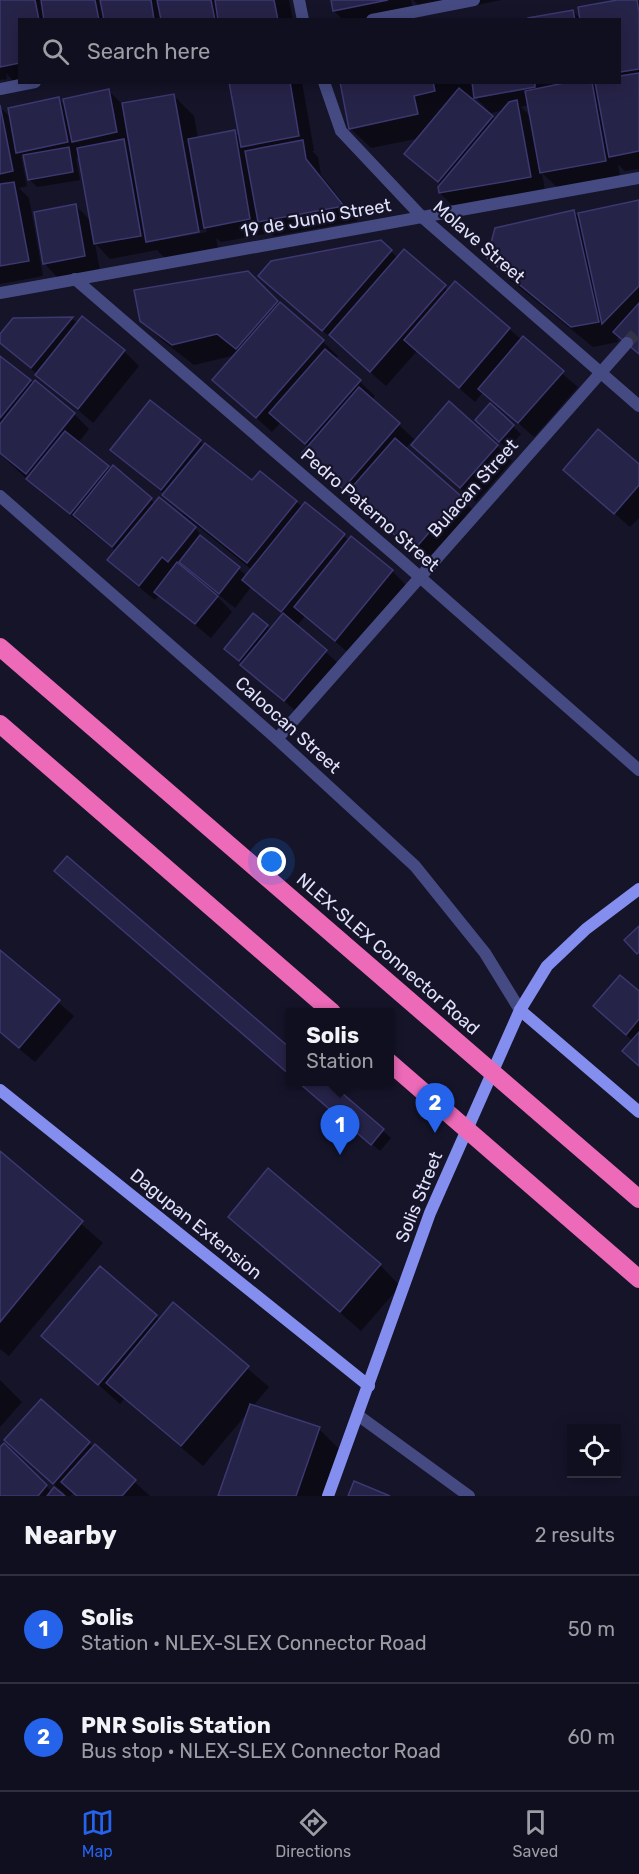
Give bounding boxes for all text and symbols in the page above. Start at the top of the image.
search box [18,18,621,84]
icon: search [39,35,72,68]
text: Search here [87,38,210,65]
street label: 19 de Junio Street [239,194,393,242]
street label: Molave Street [428,196,530,288]
street label: Bulacan Street [423,434,523,542]
street label: Pedro Paterno Street [296,444,444,576]
street label: Caloocan Street [231,672,345,778]
your location [257,847,286,876]
street label: NLEX-SLEX Connector Road [292,868,484,1040]
popup [286,1008,394,1086]
text: Solis [306,1022,359,1049]
text: Station [306,1049,374,1073]
pin: 2 [416,1084,454,1133]
pin: 1 [320,1106,360,1155]
street label: Solis Street [391,1148,447,1246]
street label: Dagupan Extension [126,1164,266,1284]
map controls [567,1424,621,1478]
button: locate [567,1424,621,1478]
text: Nearby [24,1520,117,1551]
text: 2 results [535,1523,615,1547]
text: Solis [81,1604,134,1631]
text: 1 [39,1617,48,1641]
text: 50 m [568,1617,615,1641]
text: Station · NLEX-SLEX Connector Road [81,1631,427,1655]
text: PNR Solis Station [81,1712,271,1739]
text: 2 [37,1725,50,1749]
text: 60 m [568,1725,615,1749]
text: Bus stop · NLEX-SLEX Connector Road [81,1739,441,1763]
tab: Map [81,1806,114,1861]
tab: Directions [275,1806,351,1861]
tab: Saved [513,1806,558,1861]

